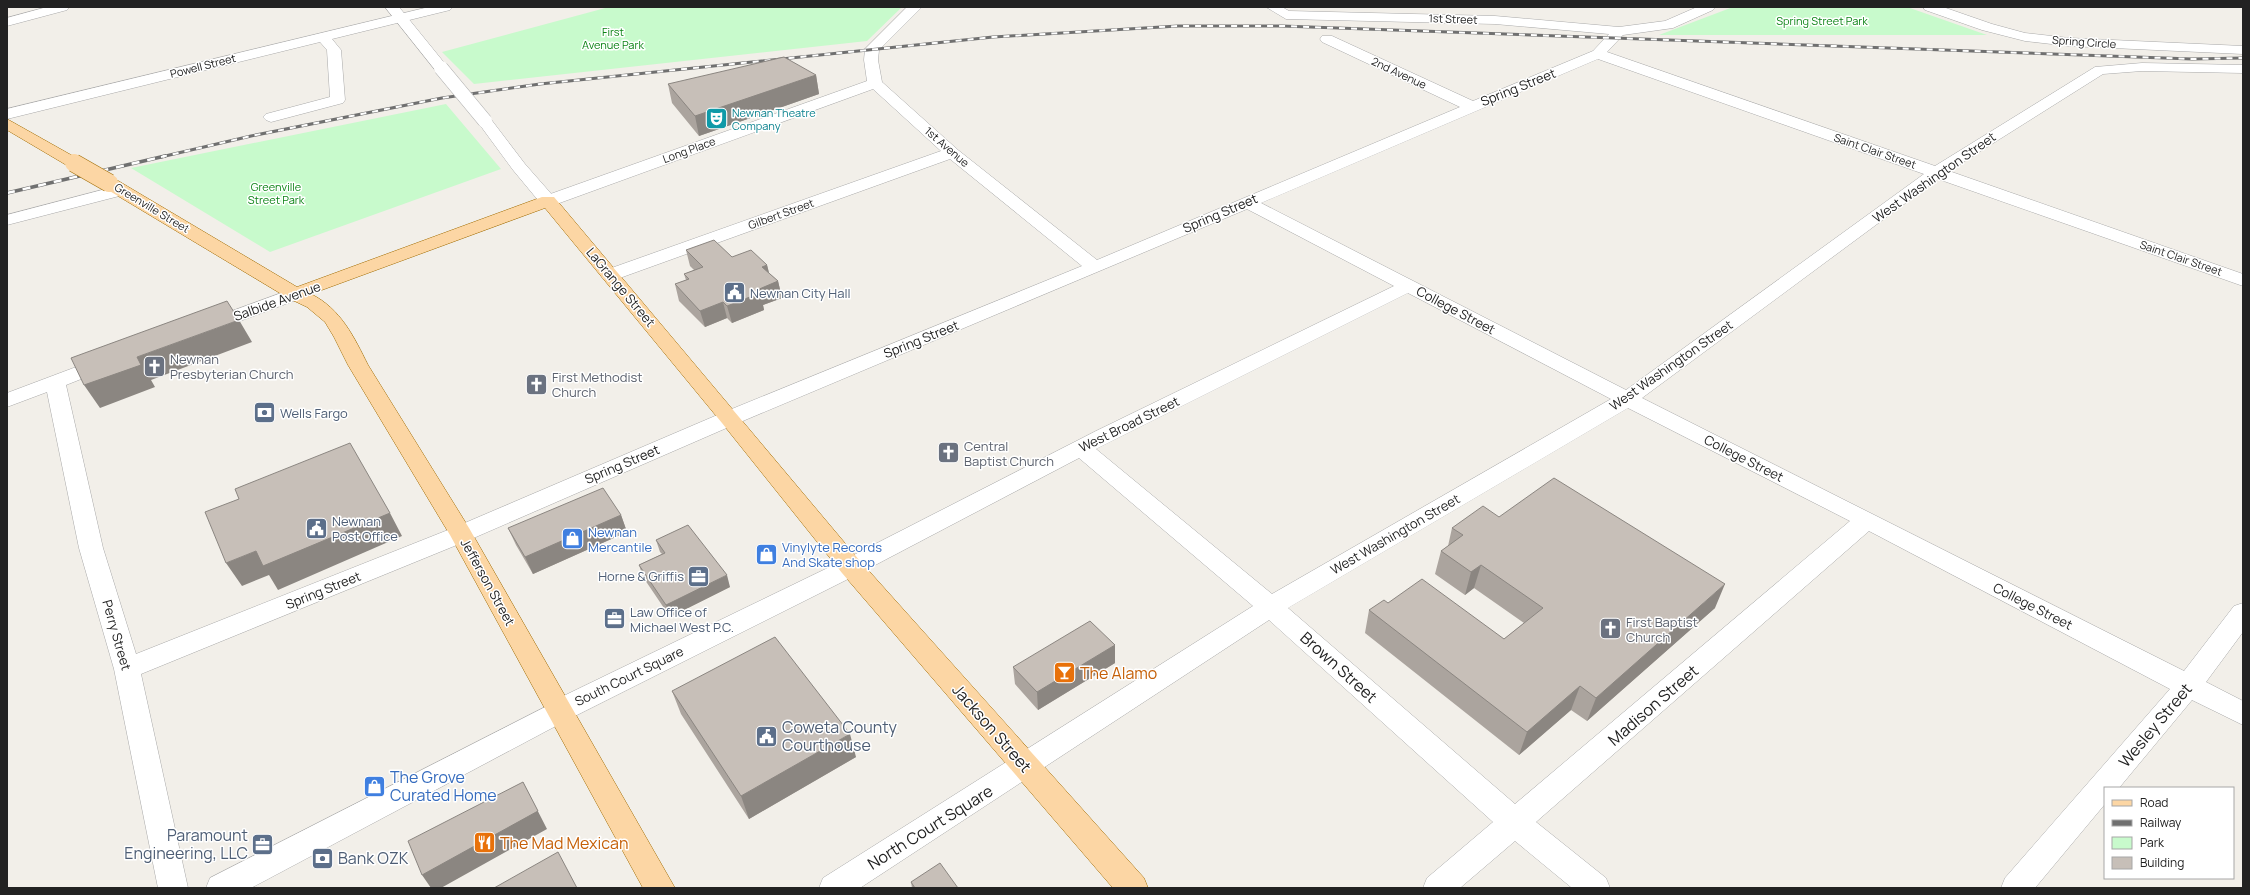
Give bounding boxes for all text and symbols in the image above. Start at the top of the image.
street label: 1st Street [1428,10,1478,27]
park label: Spring Street Park [1776,13,1868,28]
park label: First Avenue Park [582,24,644,52]
street label: Spring Circle [2051,32,2117,51]
street label: Powell Street [168,50,237,81]
street label: 2nd Avenue [1369,53,1430,92]
street label: Spring Street [1478,64,1558,110]
place label: Newnan Theatre Company [732,105,816,133]
theatre icon: Newnan Theatre Company [703,106,729,132]
street label: 1st Avenue [922,123,973,170]
street label: West Washington Street [1869,128,1999,226]
street label: Saint Clair Street [1832,129,1918,172]
street label: Long Place [660,133,718,166]
street label: Greenville Street [112,179,193,236]
park label: Greenville Street Park [248,179,305,207]
street label: Spring Street [1180,189,1260,237]
street label: Gilbert Street [746,195,816,232]
street label: Saint Clair Street [2138,236,2224,279]
street label: LaGrange Street [582,243,660,331]
street label: Salbide Avenue [231,277,323,325]
public building icon: Newnan City Hall [721,280,747,306]
street label: College Street [1413,282,1499,338]
place label: Newnan City Hall [750,284,850,302]
street label: Spring Street [881,316,961,362]
street label: West Washington Street [1606,316,1736,414]
place label: Newnan Presbyterian Church [170,350,294,383]
church icon: Newnan Presbyterian Church [142,353,168,379]
place label: First Methodist Church [552,368,643,401]
church icon: First Methodist Church [523,371,549,397]
street label: West Broad Street [1076,392,1182,456]
bank icon: Wells Fargo [251,400,277,426]
place label: Wells Fargo [280,404,348,422]
street label: College Street [1701,430,1787,486]
place label: Central Baptist Church [964,437,1054,470]
street label: Spring Street [582,440,662,488]
church icon: Central Baptist Church [935,440,961,466]
street label: West Washington Street [1327,490,1463,578]
place label: Newnan Post Office [332,512,398,545]
public building icon: Newnan Post Office [304,515,330,541]
place label: Newnan Mercantile [588,523,652,556]
shop icon: Newnan Mercantile [559,526,585,552]
street label: Jefferson Street [457,535,519,629]
place label: Vinylyte Records And Skate shop [782,538,882,571]
shop icon: Vinylyte Records And Skate shop [753,541,779,567]
office icon: Horne & Griffis [686,563,712,589]
street label: Spring Street [283,567,363,613]
place label: Horne & Griffis [598,567,684,585]
street label: College Street [1990,578,2076,634]
street label: Perry Street [98,598,136,672]
place label: Law Office of Michael West P.C. [630,603,734,636]
office icon: Law Office of Michael West P.C. [602,606,628,632]
place label: First Baptist Church [1626,613,1698,646]
church icon: First Baptist Church [1598,616,1624,642]
street label: Brown Street [1296,627,1382,707]
street label: South Court Square [572,642,687,710]
bar icon: The Alamo [1052,660,1078,686]
street label: Madison Street [1603,660,1703,750]
place label: The Alamo [1080,662,1157,684]
street label: Wesley Street [2113,678,2197,772]
street label: Jackson Street [947,679,1037,777]
place label: Coweta County Courthouse [782,716,897,756]
public building icon: Coweta County Courthouse [754,723,780,749]
place label: The Grove Curated Home [390,766,497,806]
shop icon: The Grove Curated Home [361,773,387,799]
street label: North Court Square [863,780,997,874]
legend [2104,787,2234,879]
text: Road [2140,794,2168,811]
text: Railway [2140,814,2182,831]
place label: Paramount Engineering, LLC [124,824,248,864]
restaurant icon: The Mad Mexican [471,830,497,856]
office icon: Paramount Engineering, LLC [250,831,276,857]
place label: The Mad Mexican [500,832,628,854]
text: Park [2140,834,2165,851]
bank icon: Bank OZK [310,845,336,871]
place label: Bank OZK [338,847,409,869]
text: Building [2140,854,2184,871]

